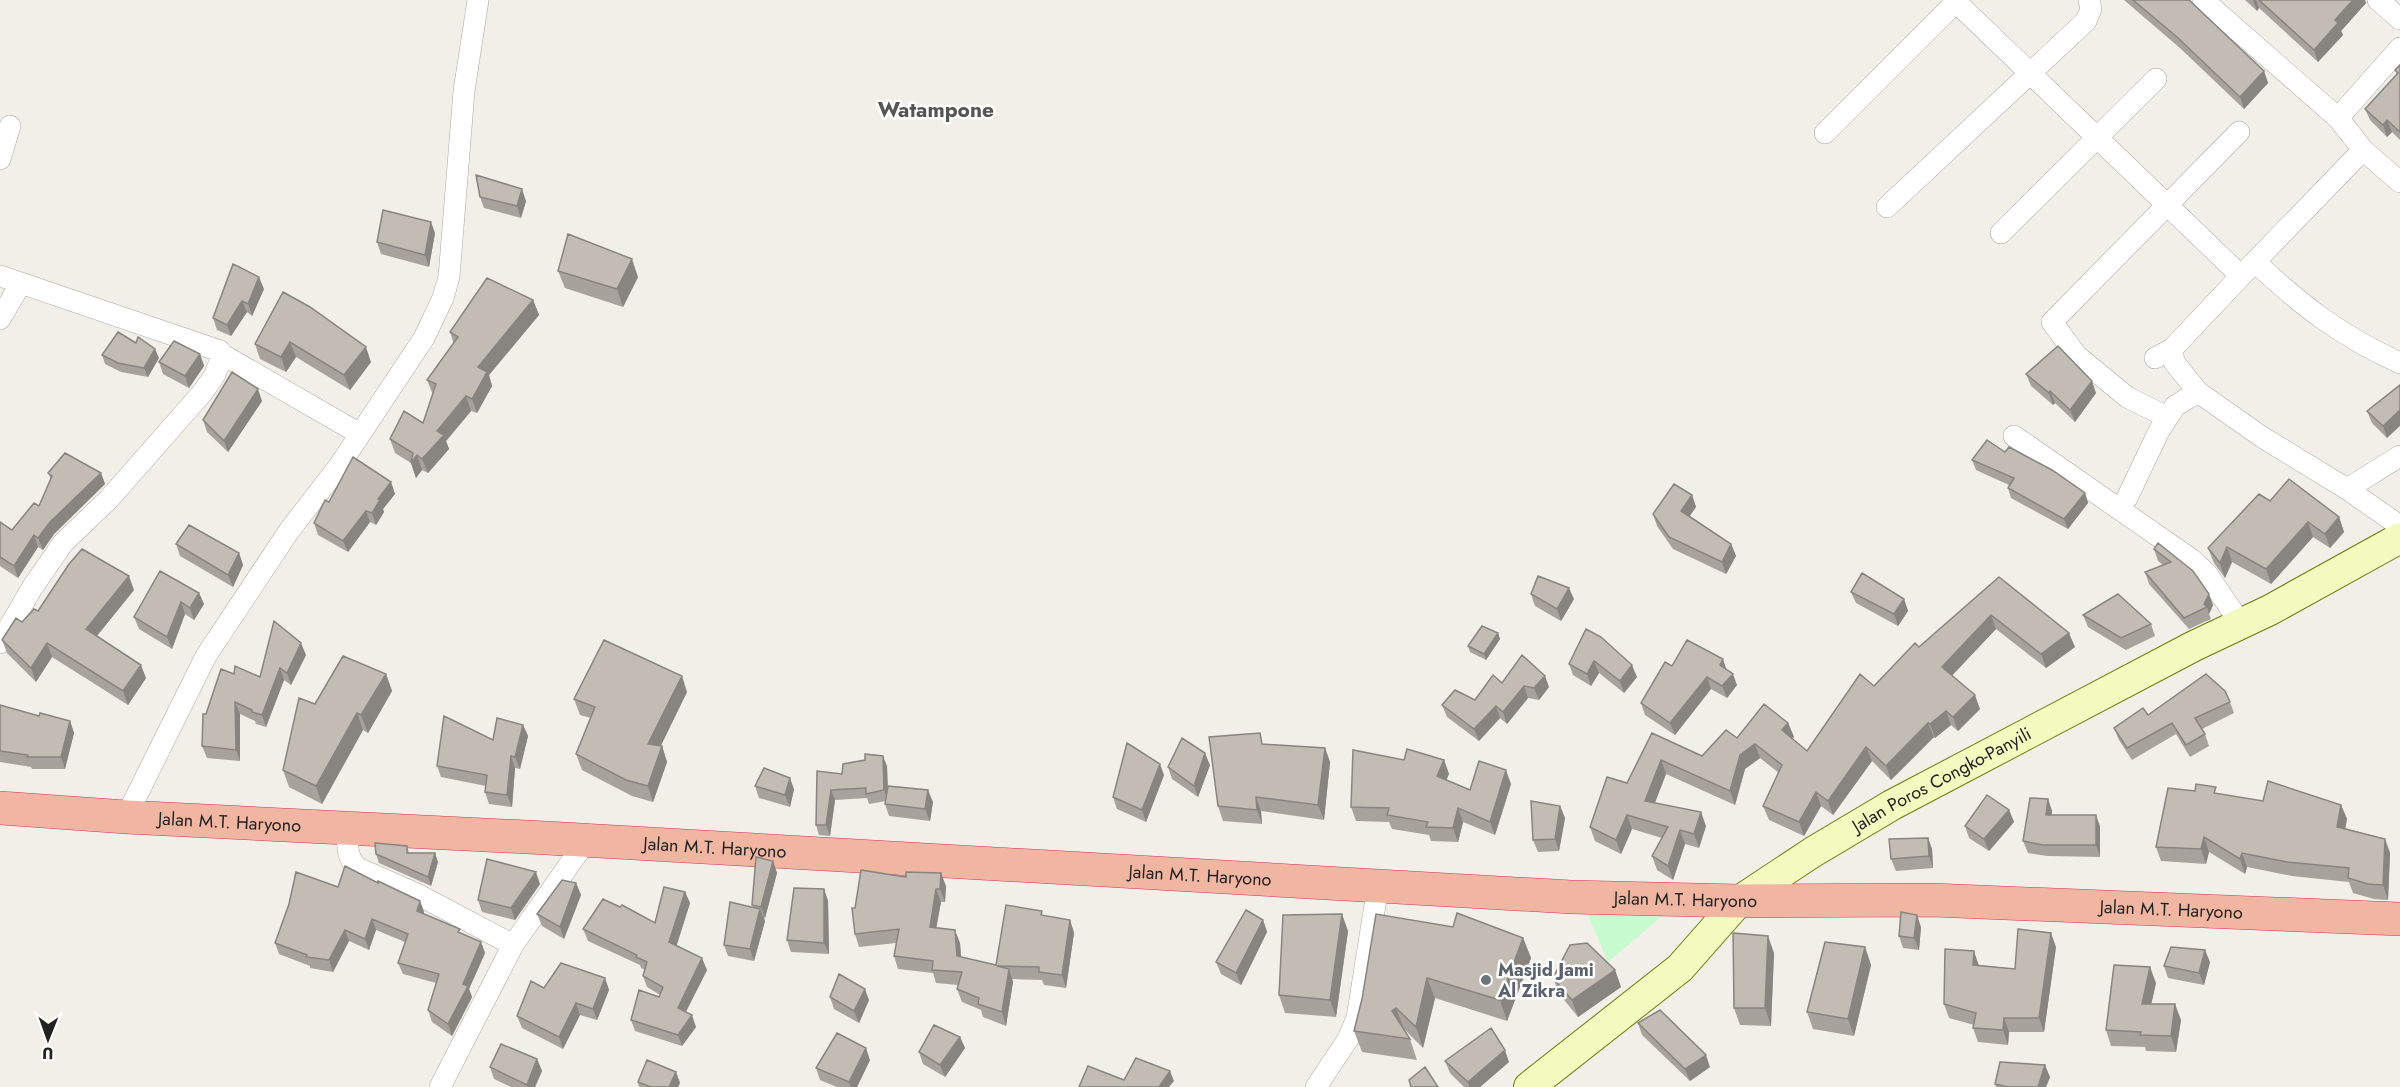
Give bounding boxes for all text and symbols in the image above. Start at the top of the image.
district label: Watampone [878,95,994,125]
street label: Jalan Poros Congko-Panyili [1846,721,2036,840]
street label: Jalan M.T. Haryono [155,806,302,839]
street label: Jalan M.T. Haryono [641,831,787,865]
street label: Jalan M.T. Haryono [1126,858,1272,893]
street label: Jalan M.T. Haryono [1612,885,1757,914]
street label: Jalan M.T. Haryono [2097,894,2243,926]
place label: Masjid Jami Al Zikra [1497,957,1594,1004]
marker: Masjid Jami Al Zikra [1479,973,1493,987]
north arrow [18,1009,78,1069]
text: U [42,1042,54,1065]

